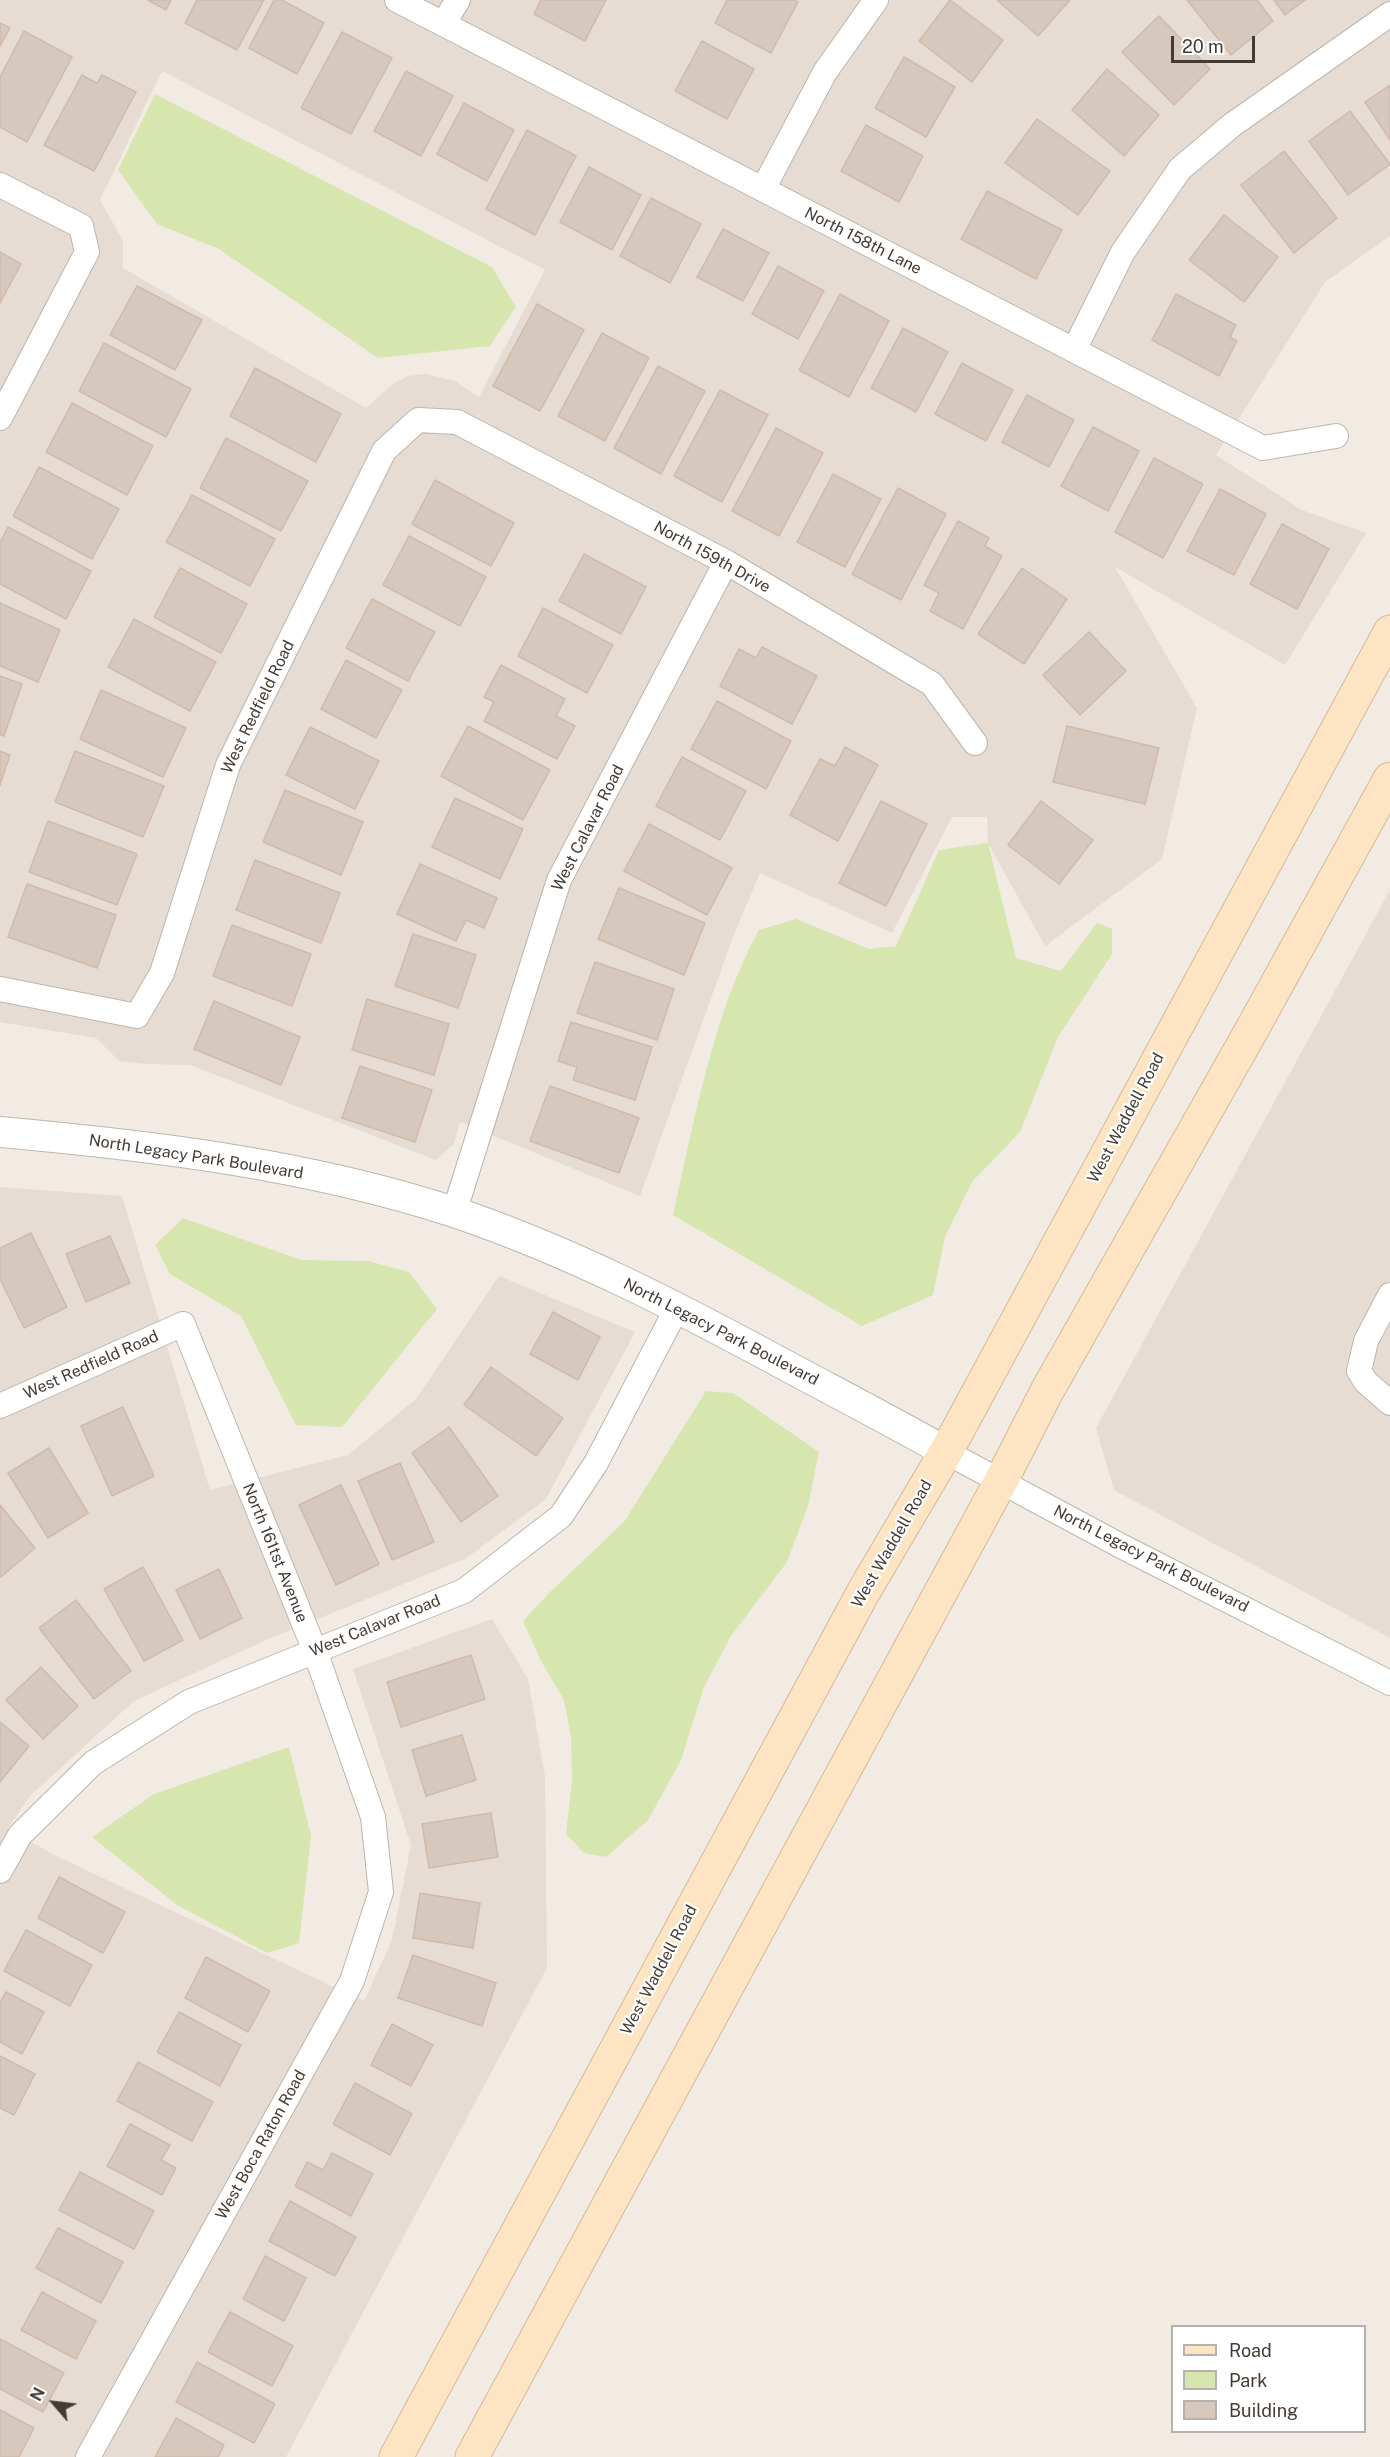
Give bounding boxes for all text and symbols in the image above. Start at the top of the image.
scale bar [1174,24,1258,62]
text: 20 m [1182,36,1224,57]
street label: North 158th Lane [801,203,925,279]
street label: North 159th Drive [650,517,774,597]
street label: West Redfield Road [217,637,299,777]
street label: West Calavar Road [548,762,628,894]
street label: West Waddell Road [1084,1050,1168,1186]
street label: North Legacy Park Boulevard [87,1131,305,1183]
street label: North Legacy Park Boulevard [620,1274,822,1390]
street label: West Redfield Road [20,1327,162,1403]
street label: West Waddell Road [848,1477,936,1611]
street label: North 161tst Avenue [238,1481,312,1625]
street label: North Legacy Park Boulevard [1050,1501,1252,1617]
street label: West Calavar Road [307,1591,443,1661]
street label: West Waddell Road [617,1902,701,2038]
street label: West Boca Raton Road [212,2067,310,2223]
legend [1171,2325,1366,2433]
text: Road [1229,2340,1272,2361]
text: Park [1229,2370,1267,2391]
north arrow [24,2373,84,2433]
text: N [26,2384,49,2404]
text: Building [1229,2400,1298,2421]

